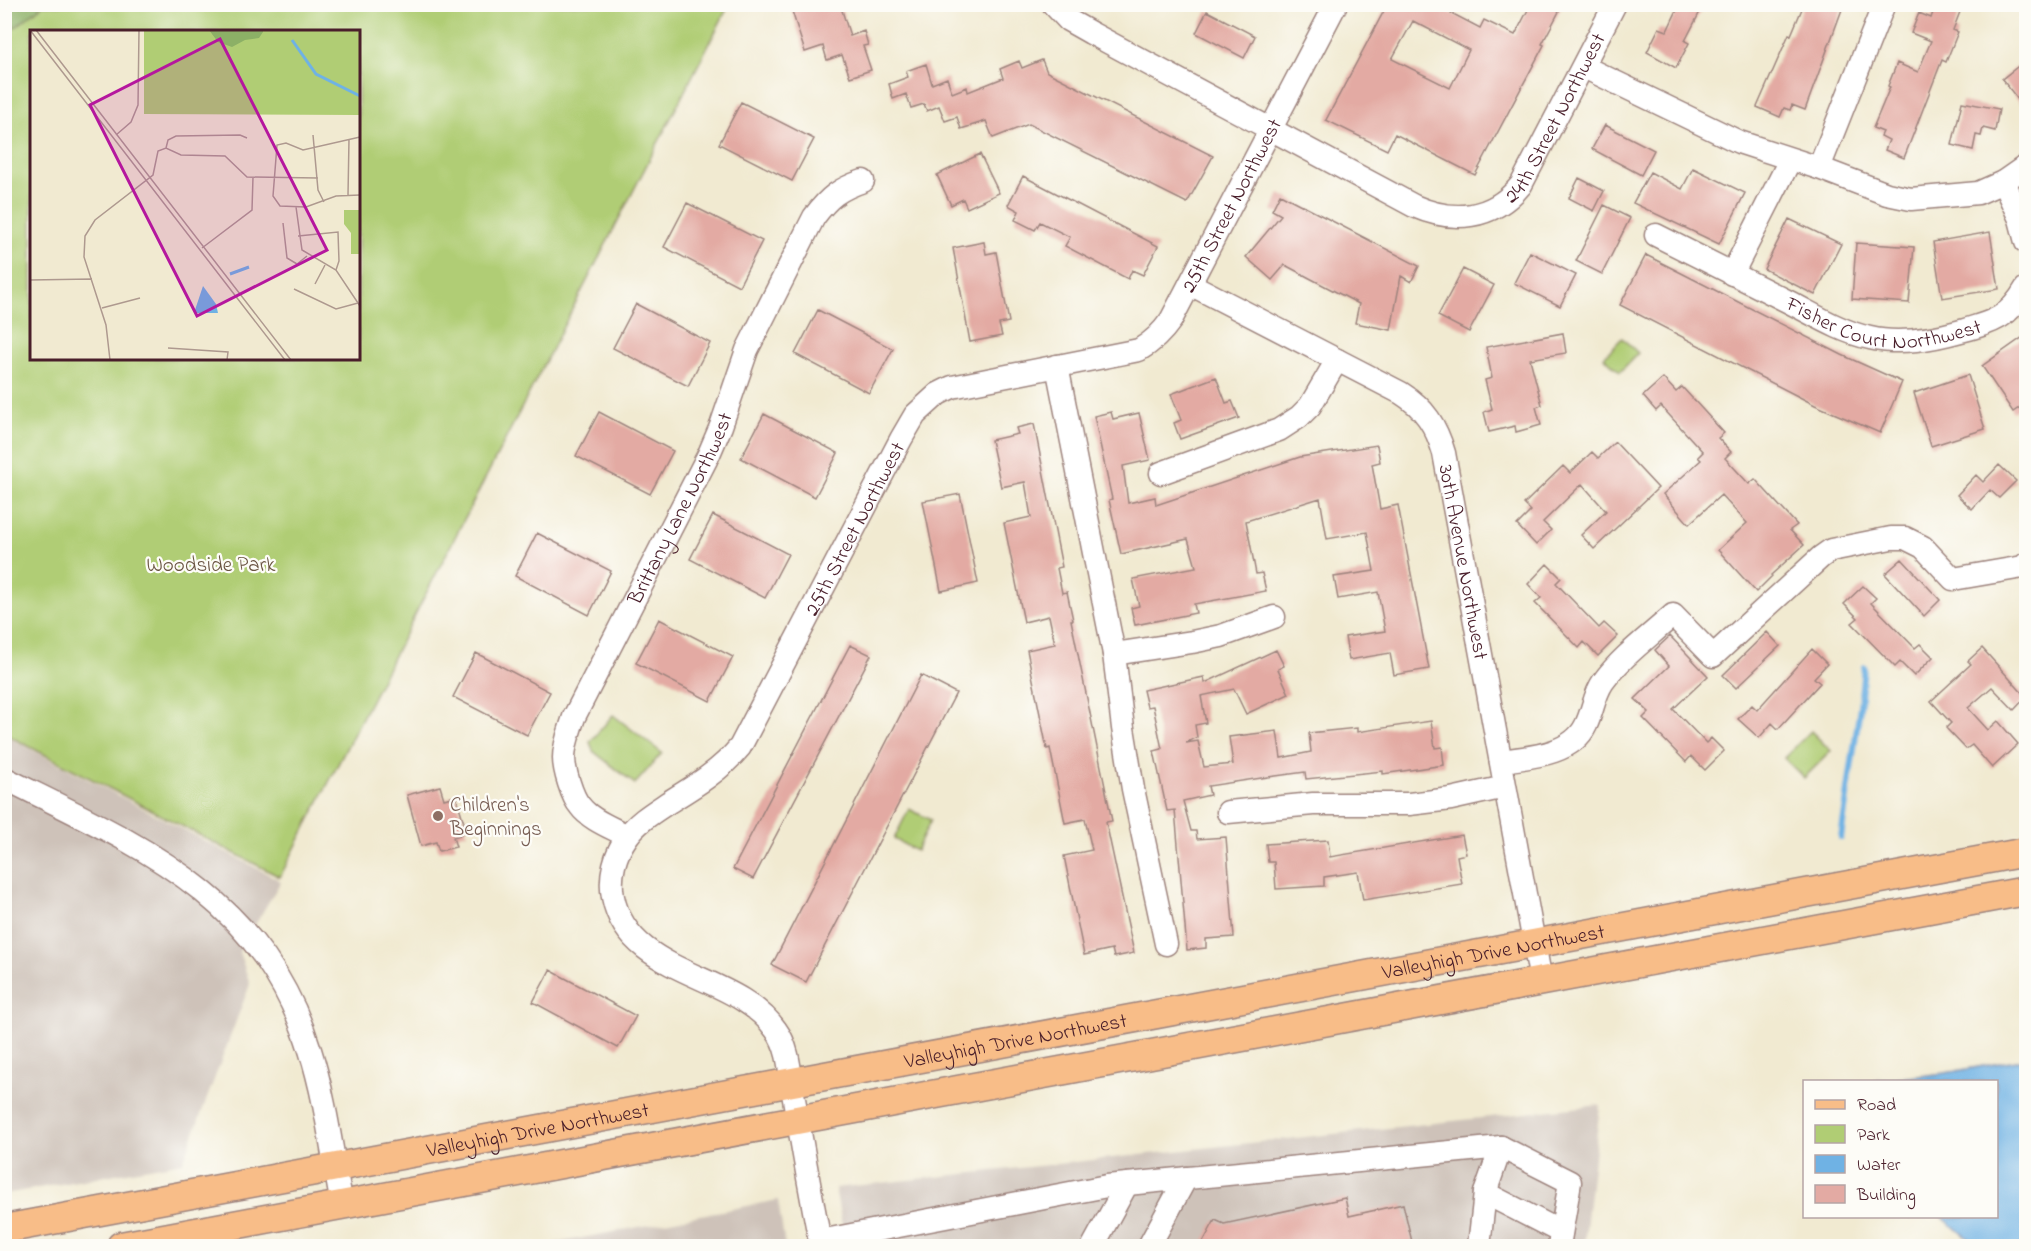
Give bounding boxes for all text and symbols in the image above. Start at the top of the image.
street label: 24th Street Northwest [1499,28,1614,211]
inset map [30,30,360,360]
street label: 25th Street Northwest [1175,114,1291,298]
street label: Fisher Court Northwest [1779,289,1985,358]
street label: Brittany Lane Northwest [621,409,741,611]
street label: 25th Street Northwest [798,437,914,622]
street label: 30th Avenue Northwest [1429,462,1495,662]
park label: Woodside Park [147,551,276,581]
place label: Children's Beginnings [449,791,542,847]
marker: Children's Beginnings [431,809,445,823]
street label: Valleyhigh Drive Northwest [1379,918,1607,989]
street label: Valleyhigh Drive Northwest [901,1007,1130,1078]
legend [1803,1080,1998,1218]
text: Road [1857,1093,1896,1119]
street label: Valleyhigh Drive Northwest [423,1096,652,1167]
text: Park [1857,1123,1890,1149]
text: Water [1857,1153,1901,1179]
text: Building [1856,1183,1916,1210]

